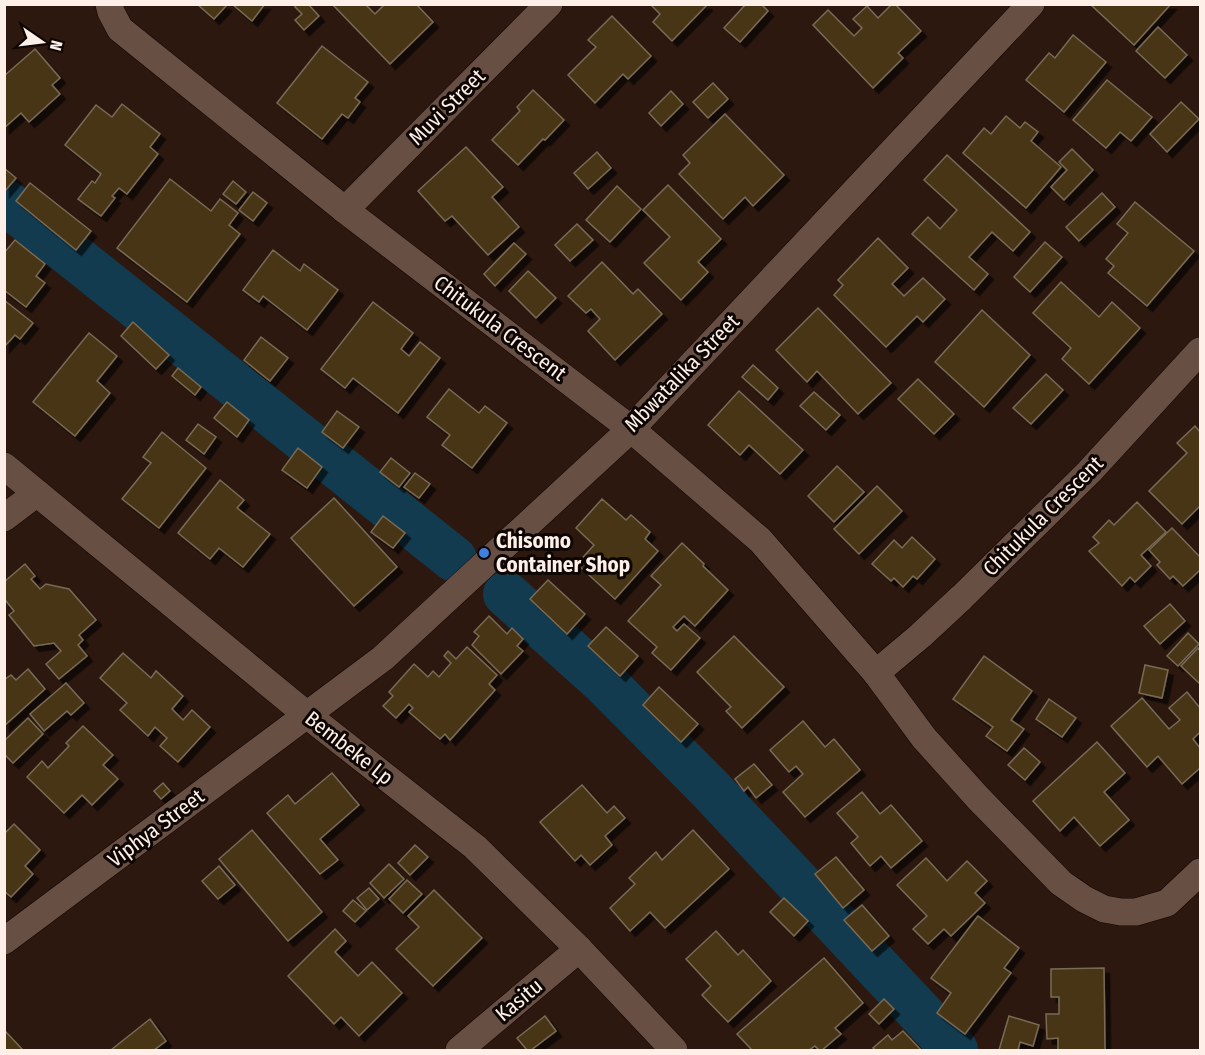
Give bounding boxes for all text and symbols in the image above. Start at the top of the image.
north arrow [12,12,72,72]
text: N [46,39,66,52]
street label: Muvi Street [403,63,491,151]
street label: Chitukula Crescent [429,270,572,386]
street label: Mbwatalika Street [619,309,745,437]
street label: Chitukula Crescent [977,450,1109,582]
place label: Chisomo Container Shop [496,528,630,578]
marker: Chisomo Container Shop [477,546,491,560]
street label: Bembeke Lp [300,706,398,790]
street label: Viphya Street [103,783,209,873]
street label: Kasitu [490,973,548,1027]

